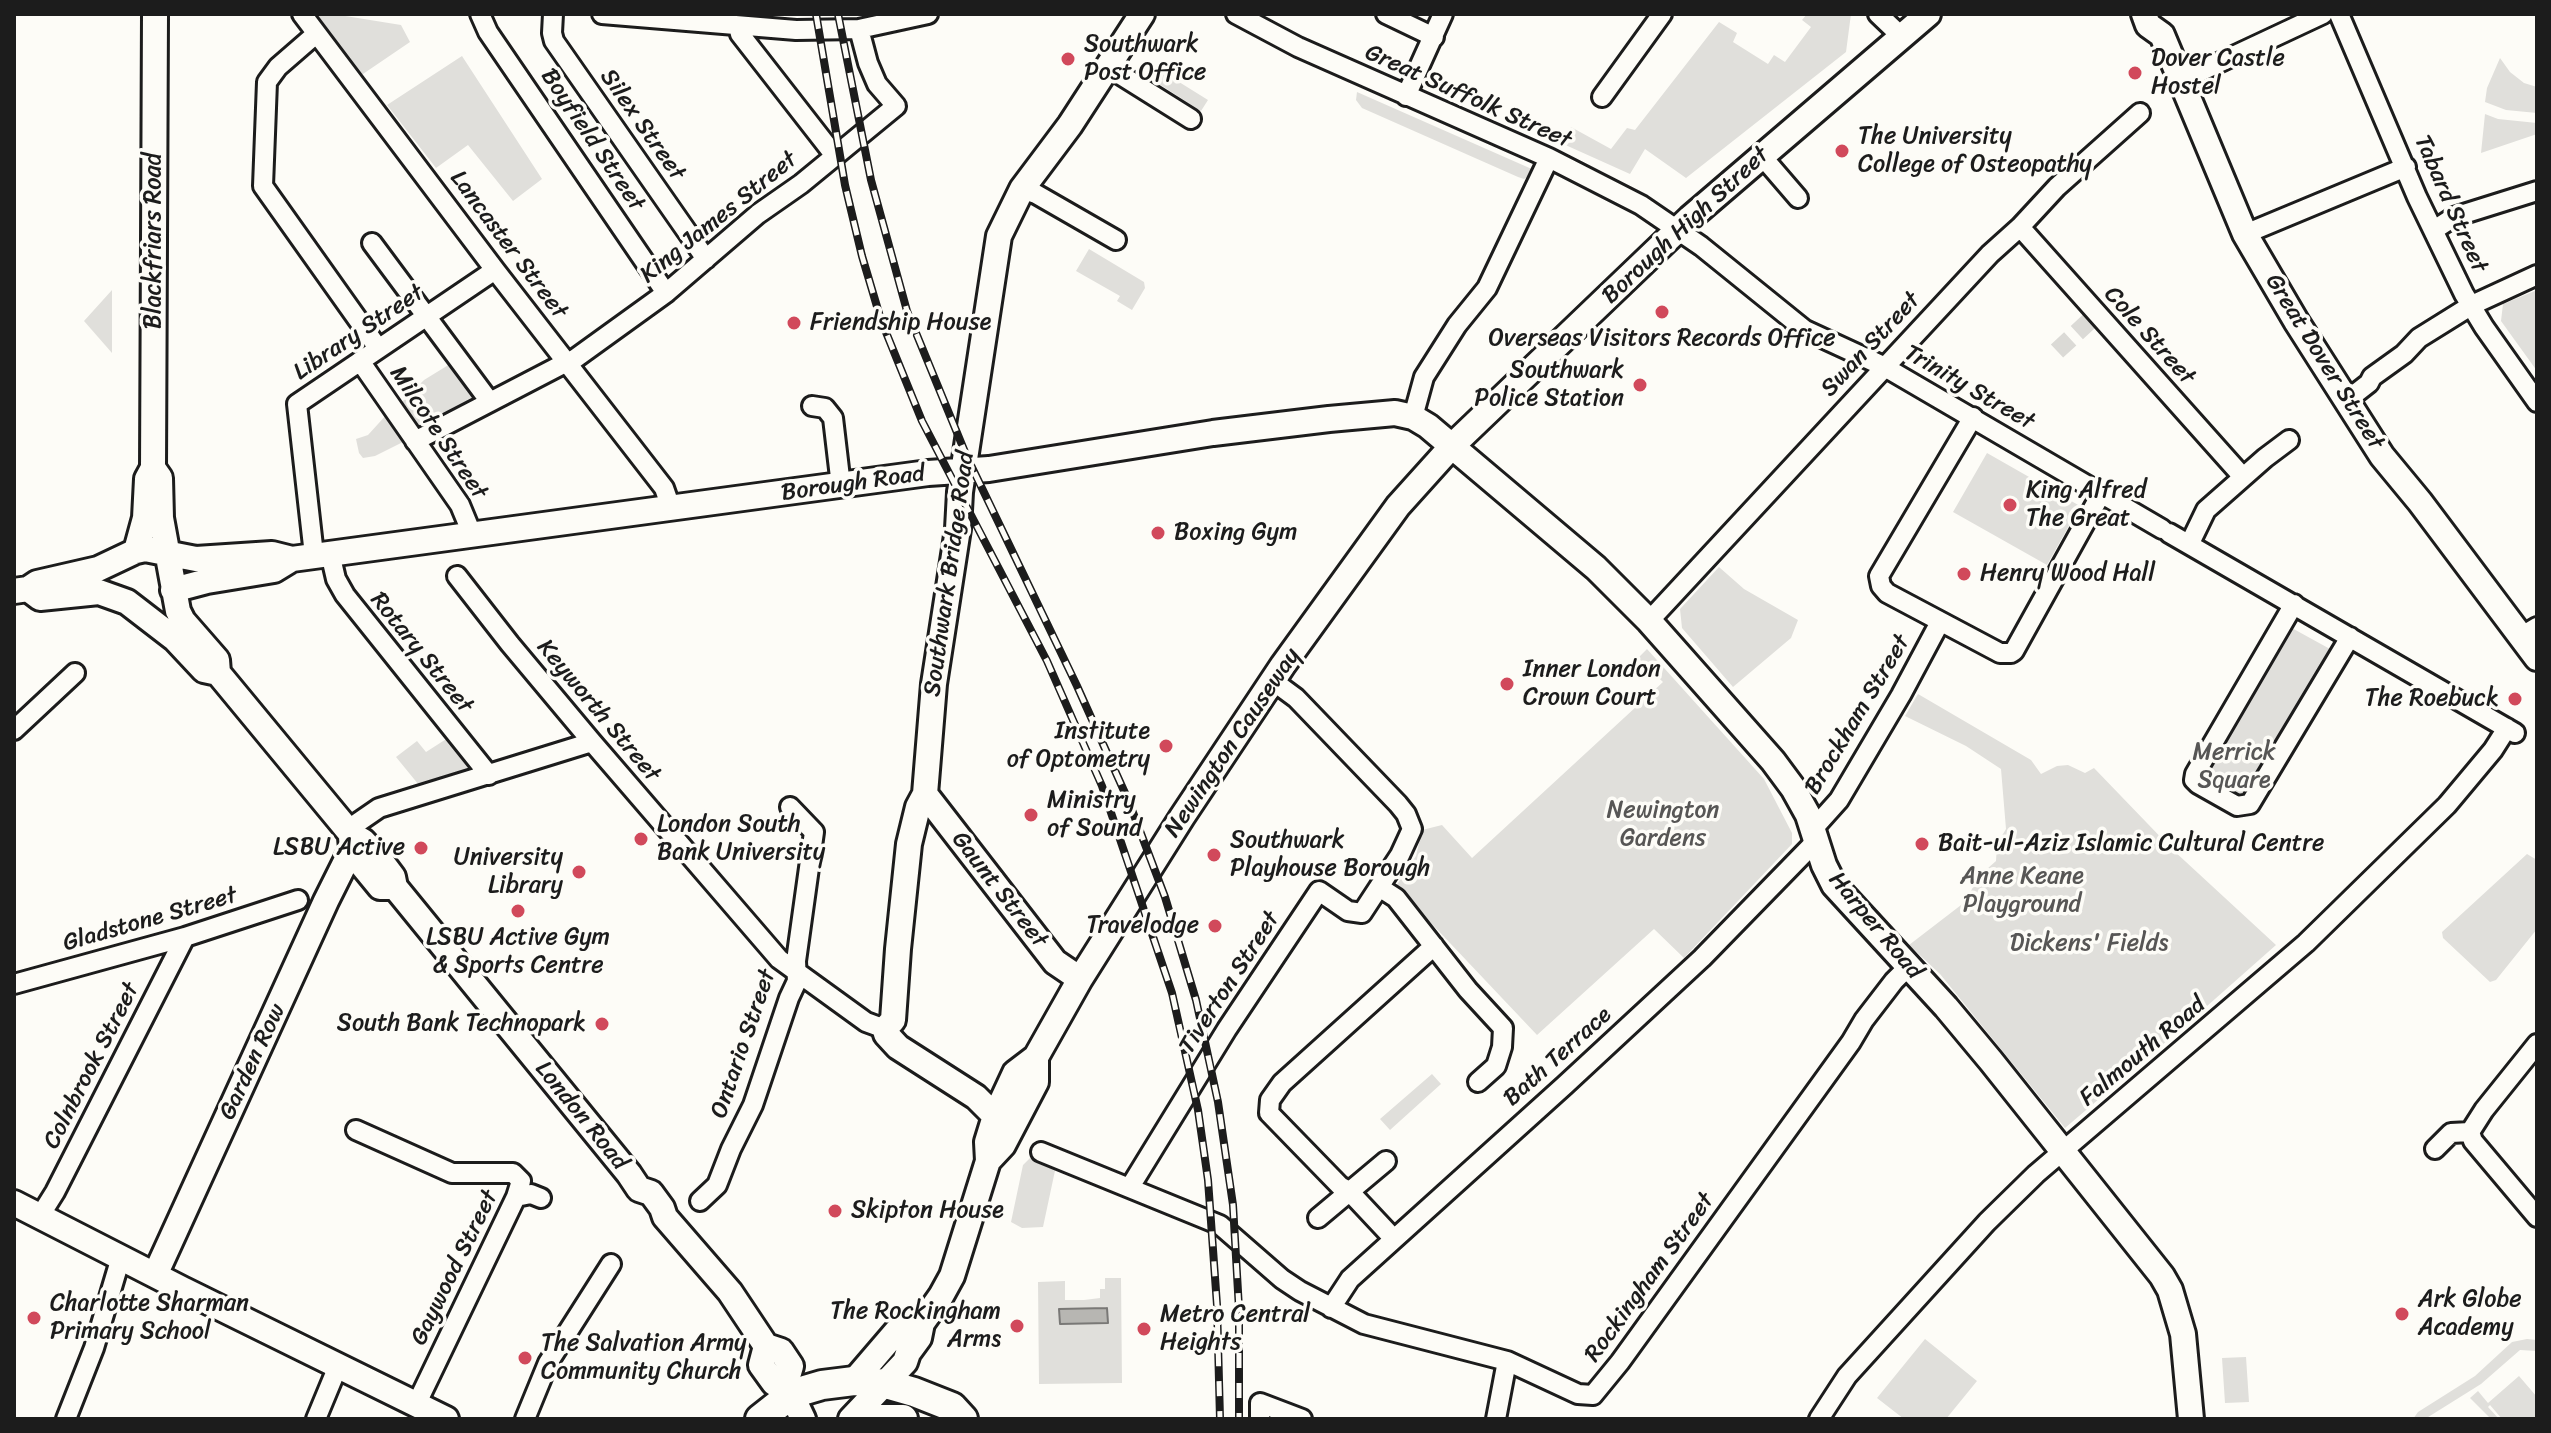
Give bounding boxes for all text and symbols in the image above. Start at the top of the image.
place label: Southwark Post Office [1084,31,1206,87]
street label: Great Suffolk Street [1360,39,1576,155]
place label: Dover Castle Hostel [2151,45,2285,101]
marker: Southwark Post Office [1059,50,1077,68]
street label: Boyfield Street [534,63,650,217]
street label: Silex Street [593,64,691,186]
marker: Dover Castle Hostel [2126,64,2144,82]
place label: The University College of Osteopathy [1858,123,2092,179]
street label: Tabard Street [2407,131,2493,277]
street label: Borough High Street [1597,141,1775,311]
marker: The University College of Osteopathy [1833,142,1851,160]
street label: King James Street [635,146,803,290]
street label: Blackfriars Road [140,153,168,329]
street label: Lancaster Street [443,165,573,325]
street label: Great Dover Street [2258,269,2390,455]
street label: Library Street [288,279,430,387]
street label: Cole Street [2097,281,2201,391]
street label: Swan Street [1815,287,1927,403]
marker: Overseas Visitors Records Office [1653,303,1671,321]
place label: Friendship House [810,309,991,337]
marker: Friendship House [785,314,803,332]
place label: Overseas Visitors Records Office [1488,325,1836,353]
street label: Trinity Street [1899,339,2039,437]
place label: Southwark Police Station [1474,357,1624,413]
street label: Milcote Street [383,361,493,505]
marker: Southwark Police Station [1631,376,1649,394]
street label: Southwark Bridge Road [919,450,981,698]
street label: Borough Road [779,460,927,508]
place label: King Alfred The Great [2026,477,2146,533]
marker: King Alfred The Great [2001,496,2019,514]
place label: Boxing Gym [1174,519,1297,547]
marker: Boxing Gym [1149,524,1167,542]
place label: Henry Wood Hall [1980,560,2155,588]
marker: Henry Wood Hall [1955,565,1973,583]
street label: Rotary Street [363,587,479,719]
street label: Brockham Street [1799,630,1917,800]
street label: Keyworth Street [530,634,666,788]
street label: Newington Causeway [1159,643,1307,843]
place label: Inner London Crown Court [1523,656,1661,712]
marker: Inner London Crown Court [1498,675,1516,693]
place label: The Roebuck [2365,685,2499,713]
marker: The Roebuck [2506,690,2524,708]
place label: Institute of Optometry [1007,718,1150,774]
marker: Institute of Optometry [1157,737,1175,755]
park label: Merrick Square [2193,739,2275,795]
place label: Ministry of Sound [1047,787,1142,843]
park label: Newington Gardens [1607,797,1719,853]
marker: Ministry of Sound [1022,806,1040,824]
place label: London South Bank University [657,811,825,867]
street label: Gaunt Street [945,826,1053,954]
place label: Southwark Playhouse Borough [1230,827,1430,883]
marker: London South Bank University [632,830,650,848]
place label: Bait-ul-Aziz Islamic Cultural Centre [1938,830,2324,858]
place label: LSBU Active [273,834,405,862]
marker: Bait-ul-Aziz Islamic Cultural Centre [1913,835,1931,853]
marker: LSBU Active [412,839,430,857]
place label: University Library [454,844,563,900]
marker: Southwark Playhouse Borough [1205,846,1223,864]
marker: University Library [570,863,588,881]
park label: Anne Keane Playground [1960,863,2084,919]
street label: Harper Road [1822,866,1928,986]
street label: Gladstone Street [60,881,240,959]
marker: LSBU Active Gym & Sports Centre [509,902,527,920]
street label: Tiverton Street [1173,906,1287,1060]
place label: Travelodge [1087,912,1199,940]
marker: Travelodge [1206,917,1224,935]
place label: LSBU Active Gym & Sports Centre [426,924,610,980]
park label: Dickens' Fields [2010,930,2168,958]
street label: Ontario Street [705,966,783,1122]
street label: Colnbrook Street [38,978,146,1154]
street label: Falmouth Road [2074,991,2212,1113]
street label: Garden Row [214,1000,292,1124]
street label: Bath Terrace [1498,1001,1618,1113]
place label: South Bank Technopark [337,1010,586,1038]
marker: South Bank Technopark [593,1015,611,1033]
street label: London Road [528,1056,634,1176]
street label: Gaywood Street [405,1186,505,1350]
street label: Rockingham Street [1579,1188,1721,1368]
place label: Skipton House [851,1197,1004,1225]
marker: Skipton House [826,1202,844,1220]
place label: Ark Globe Academy [2418,1286,2522,1342]
place label: Charlotte Sharman Primary School [50,1290,249,1346]
place label: The Rockingham Arms [830,1298,1001,1354]
place label: Metro Central Heights [1160,1301,1310,1357]
marker: Ark Globe Academy [2393,1305,2411,1323]
marker: Charlotte Sharman Primary School [25,1309,43,1327]
marker: The Rockingham Arms [1008,1317,1026,1335]
marker: Metro Central Heights [1135,1320,1153,1338]
place label: The Salvation Army Community Church [541,1330,747,1386]
marker: The Salvation Army Community Church [516,1349,534,1367]

